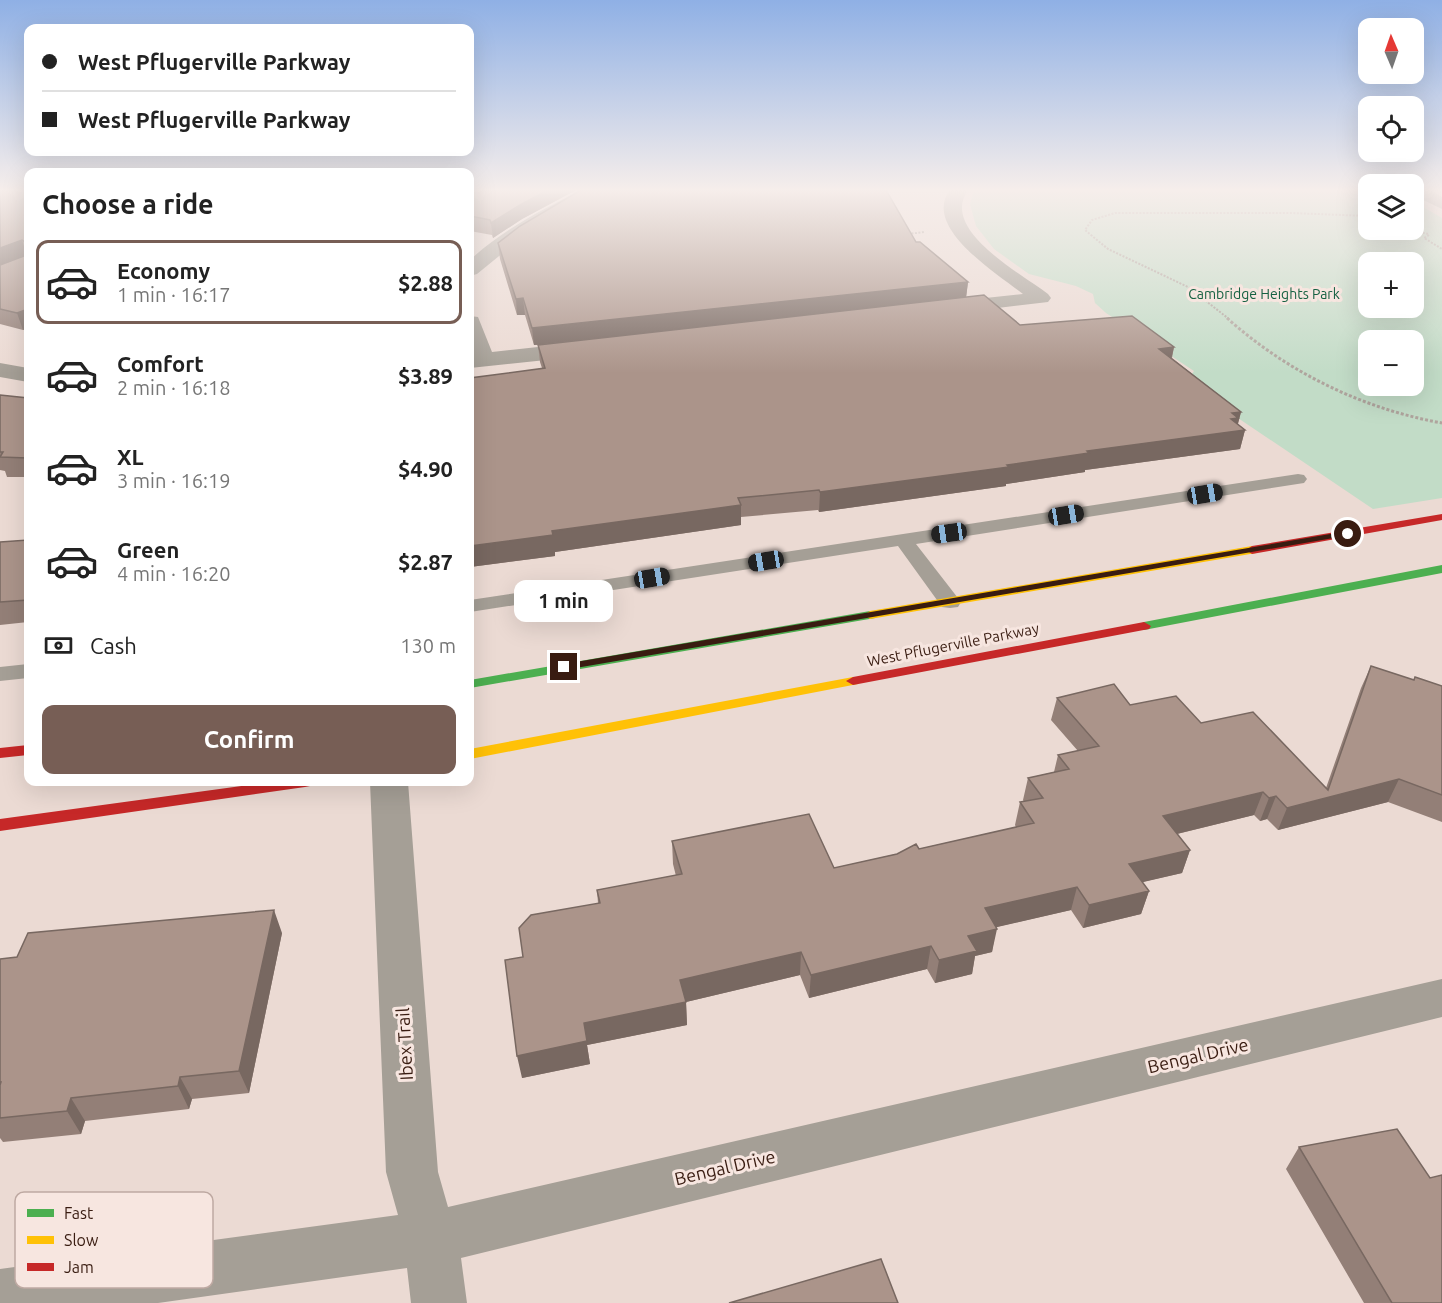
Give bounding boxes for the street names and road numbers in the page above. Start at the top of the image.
street label: West Pflugerville Parkway [865,619,1040,670]
street label: Ibex Trail [392,1007,416,1081]
street label: Bengal Drive [1146,1034,1250,1076]
street label: Bengal Drive [673,1146,777,1188]

